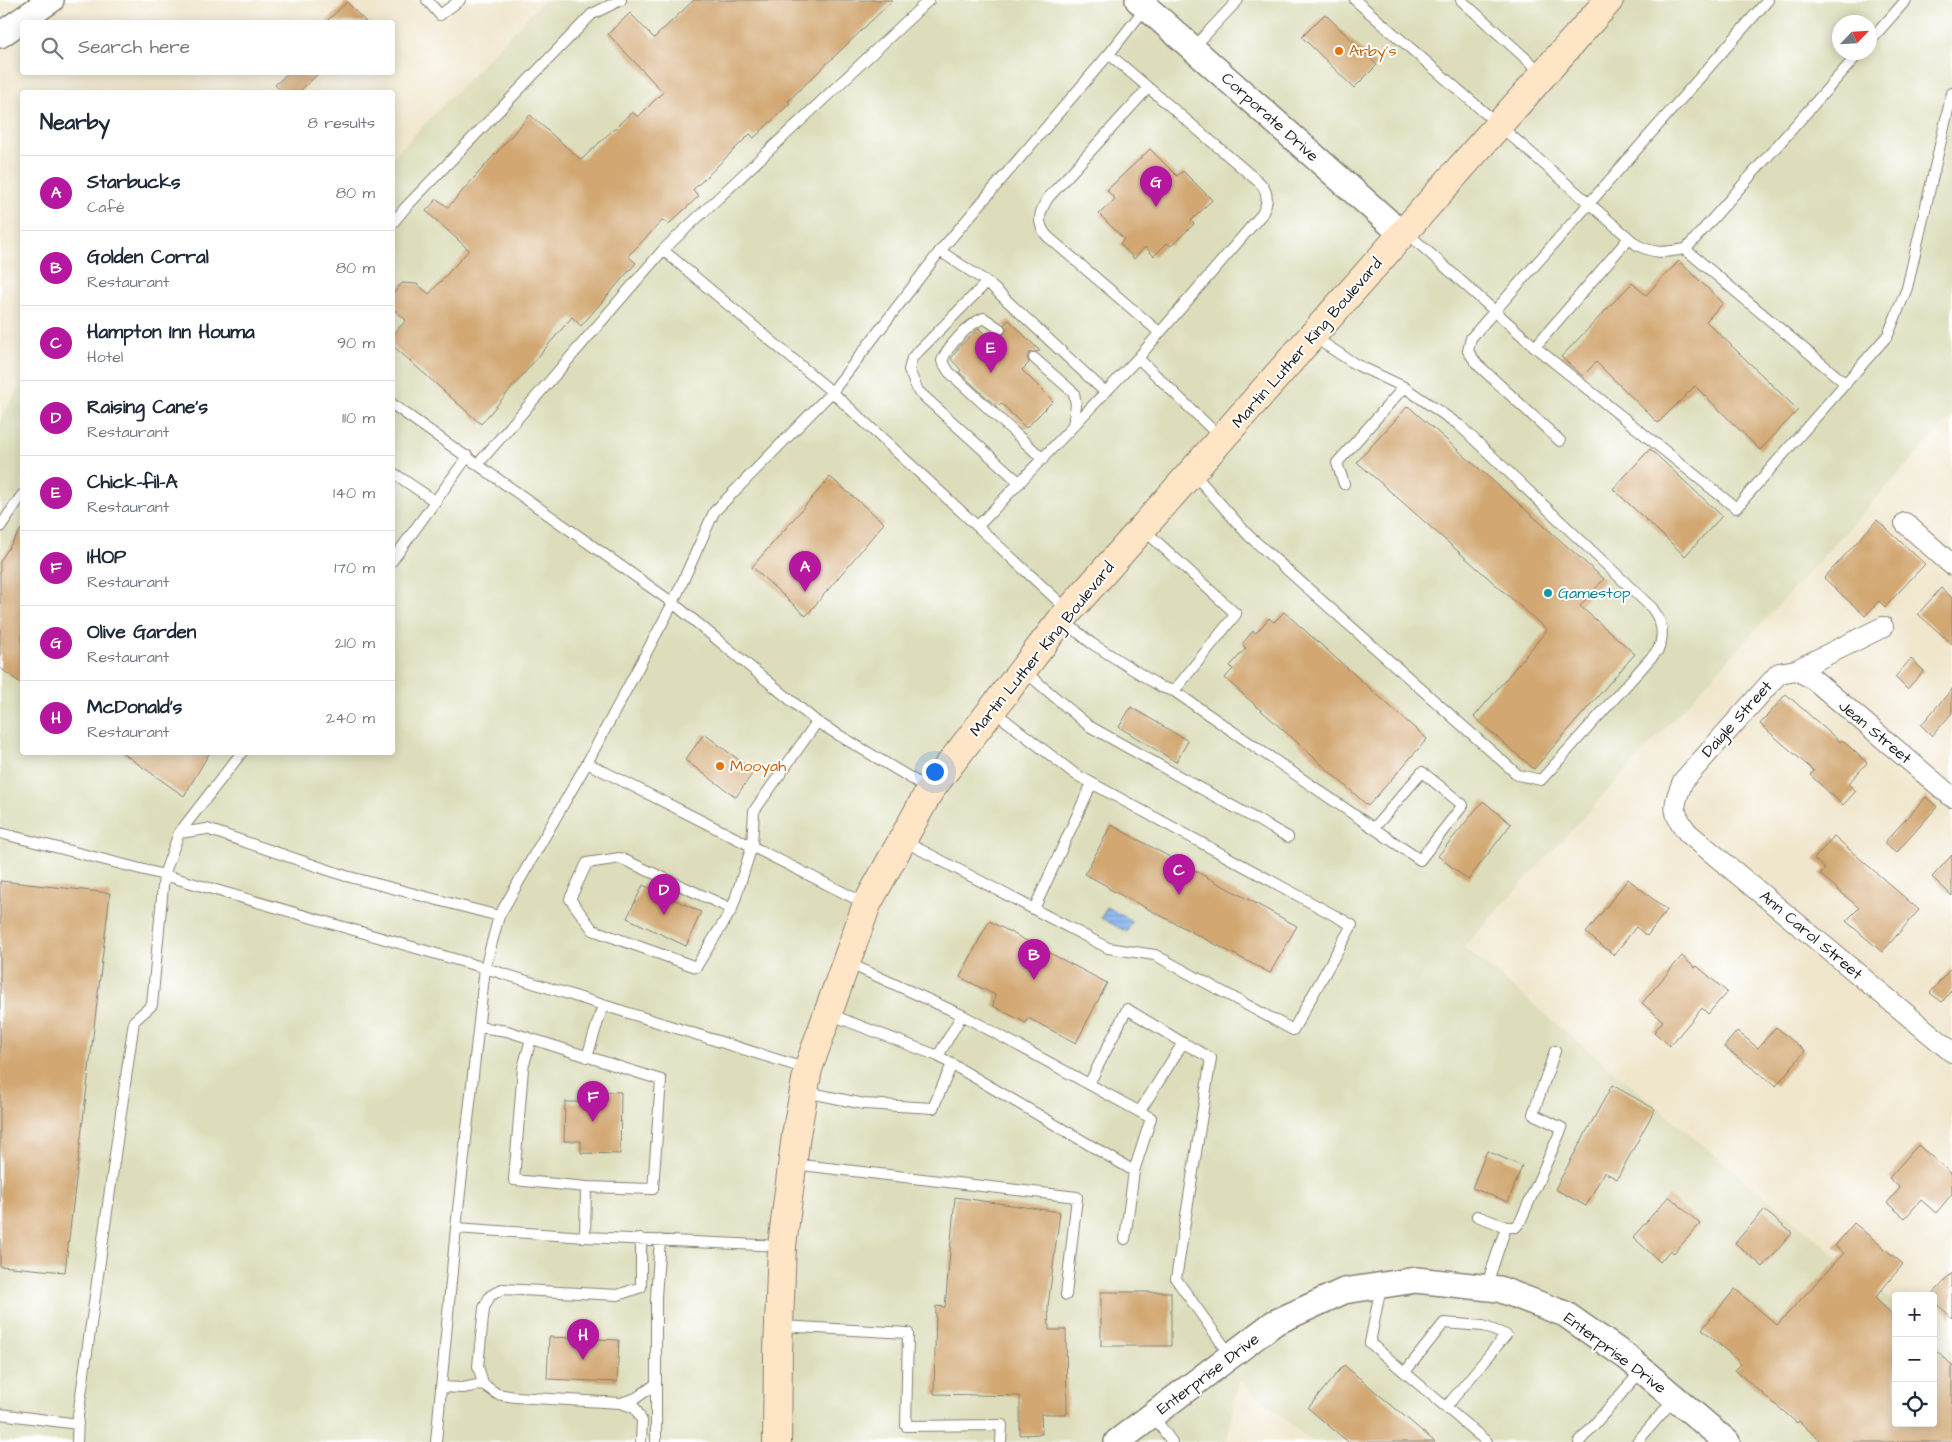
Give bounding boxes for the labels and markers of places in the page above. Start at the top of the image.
place label: Arby's [1349,40,1396,63]
marker: Arby's [1333,45,1345,57]
pin: G [1140,166,1172,207]
pin: E [975,332,1007,373]
pin: A [789,551,821,592]
place label: Gamestop [1558,582,1631,604]
marker: Gamestop [1542,587,1554,599]
place label: Mooyah [730,755,786,778]
marker: Mooyah [714,760,726,772]
pin: C [1163,854,1195,895]
pin: D [648,874,680,915]
pin: B [1018,939,1050,980]
pin: F [577,1081,609,1122]
pin: H [567,1319,599,1360]

